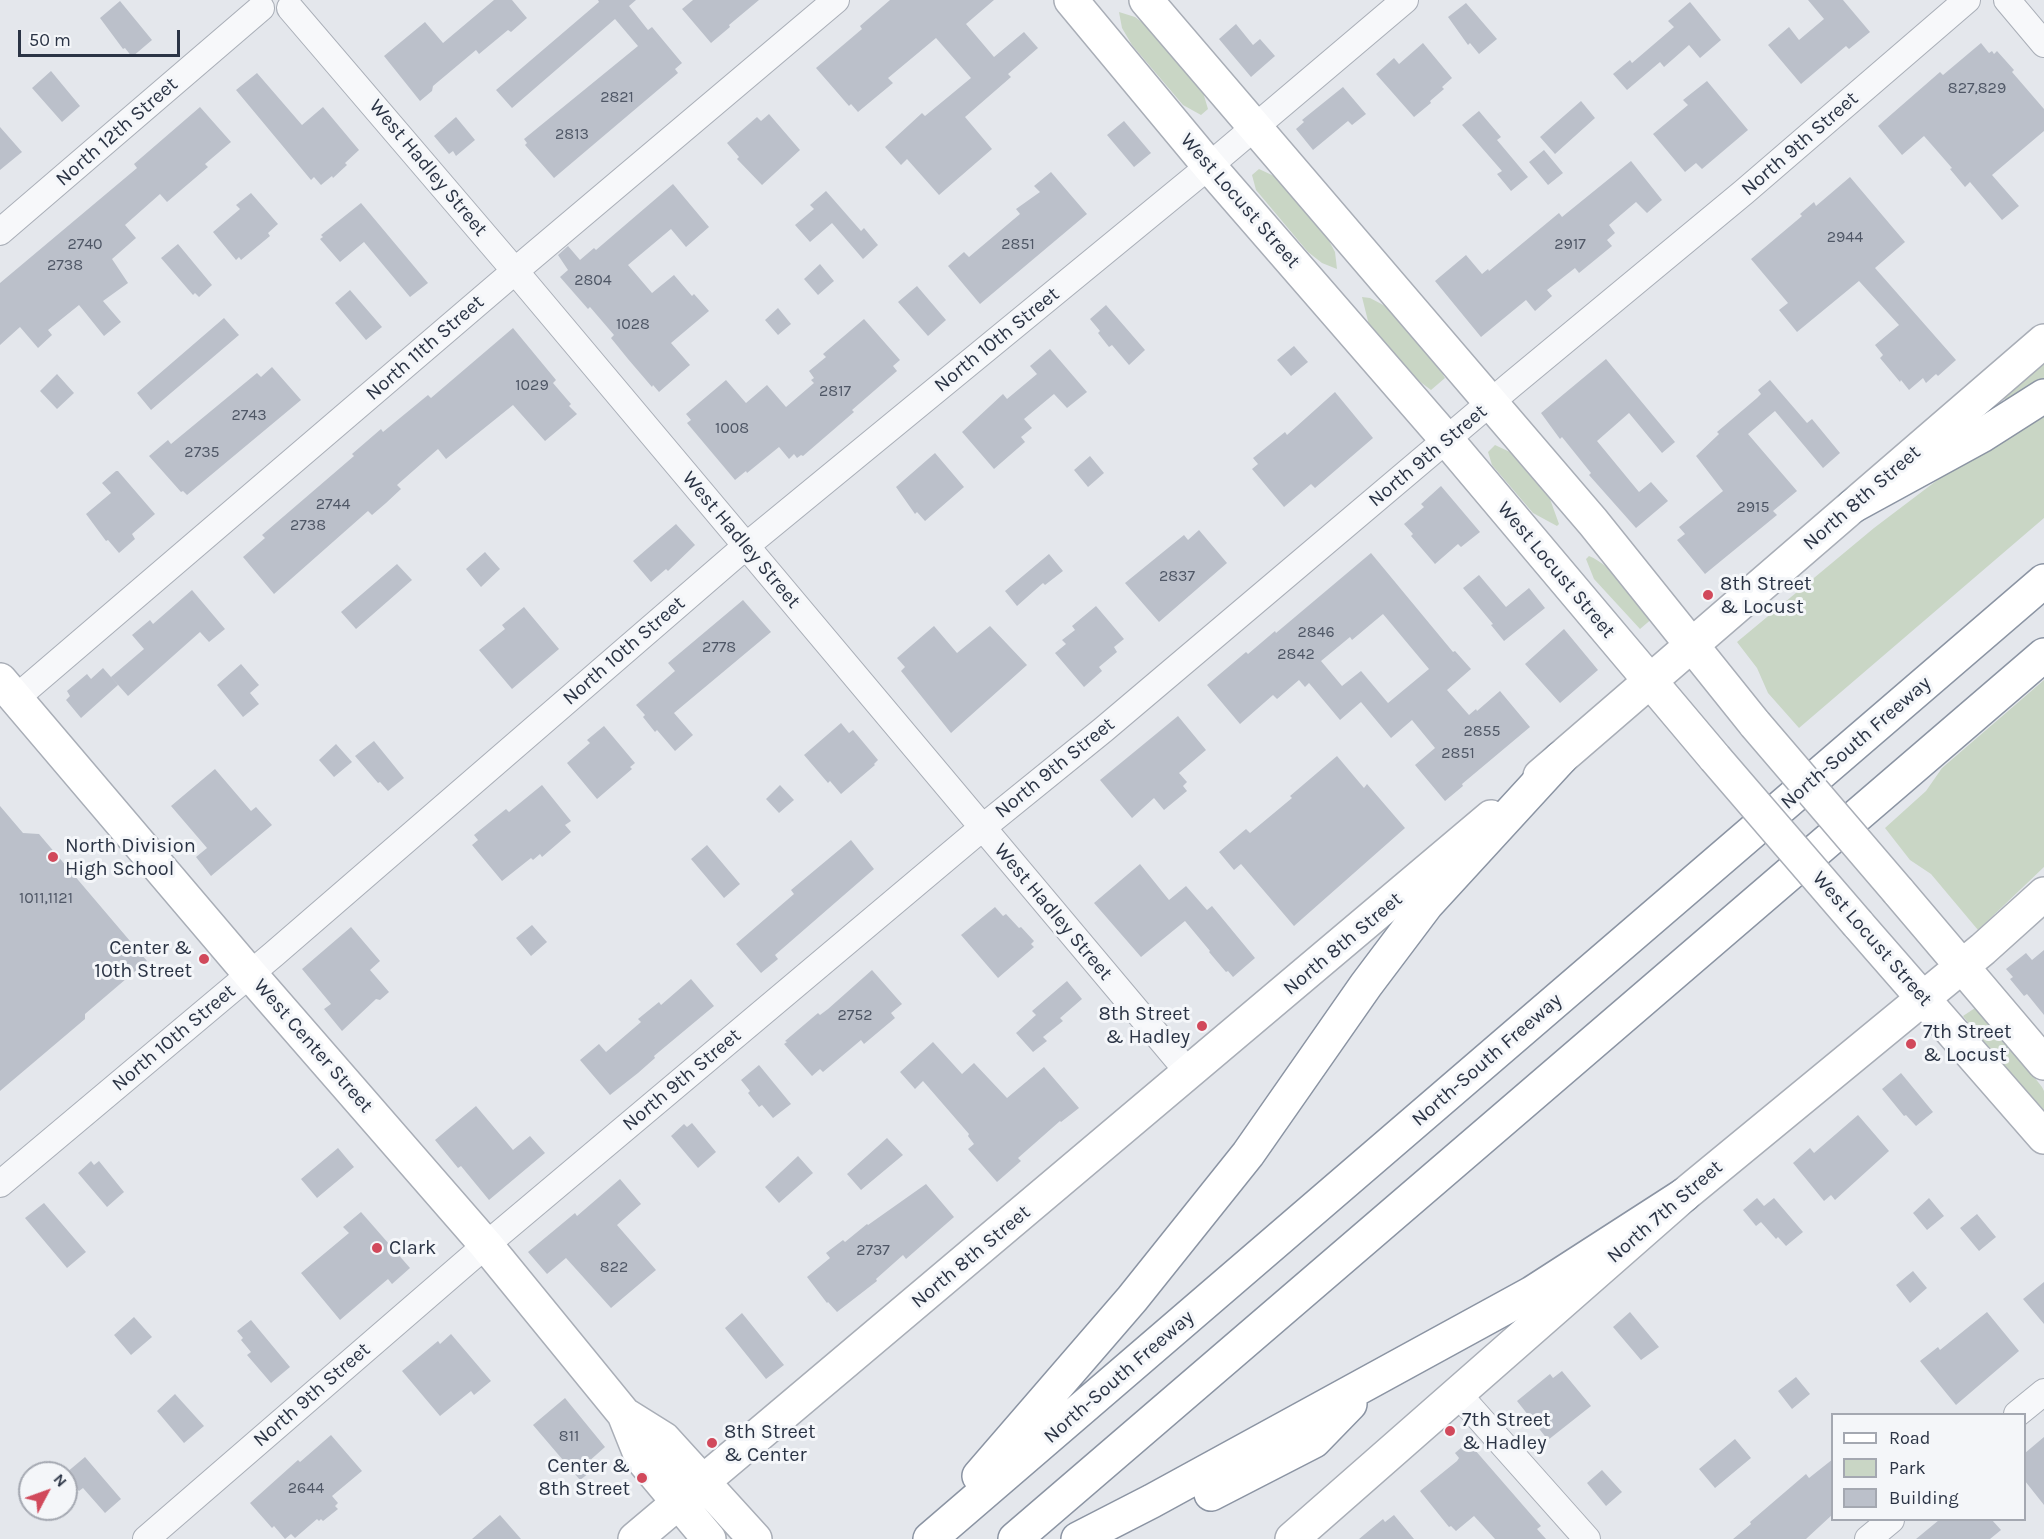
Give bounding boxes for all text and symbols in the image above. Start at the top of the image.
scale bar [21,18,183,56]
text: 50 m [29,29,71,51]
street label: North 12th Street [51,73,183,191]
house number: 827,829 [1948,78,2006,98]
house number: 2821 [600,87,634,107]
street label: North 9th Street [1737,87,1863,201]
street label: West Hadley Street [364,95,492,241]
house number: 2813 [555,124,589,144]
street label: West Locust Street [1175,129,1305,273]
house number: 2944 [1827,227,1863,247]
house number: 2740 [67,234,103,254]
house number: 2851 [1001,234,1035,254]
house number: 2917 [1554,234,1586,254]
house number: 2738 [47,255,83,275]
house number: 2804 [574,270,612,290]
street label: North 10th Street [930,282,1064,398]
street label: North 11th Street [361,290,489,406]
house number: 1028 [616,314,650,334]
house number: 1029 [515,375,549,395]
house number: 2817 [819,381,851,401]
street label: North 9th Street [1364,400,1492,512]
house number: 2743 [231,405,267,425]
house number: 1008 [715,418,749,438]
street label: North 8th Street [1798,440,1926,556]
house number: 2735 [184,442,220,462]
street label: West Hadley Street [677,467,805,613]
house number: 2744 [316,494,350,514]
street label: West Locust Street [1492,497,1620,643]
house number: 2915 [1737,497,1769,517]
house number: 2738 [290,515,326,535]
house number: 2837 [1159,566,1195,586]
place label: 8th Street & Locust [1720,572,1812,619]
marker: 8th Street & Locust [1701,588,1715,602]
street label: North 10th Street [558,591,690,711]
house number: 2846 [1297,622,1335,642]
house number: 2778 [702,637,736,657]
house number: 2842 [1277,644,1315,664]
street label: North-South Freeway [1776,671,1936,815]
street label: North 9th Street [990,712,1120,824]
house number: 2855 [1463,721,1501,741]
house number: 2851 [1441,743,1475,763]
place label: North Division High School [65,834,196,881]
street label: West Hadley Street [989,839,1117,985]
marker: North Division High School [46,850,60,864]
street label: West Locust Street [1807,867,1937,1011]
street label: North 8th Street [1279,887,1407,1001]
house number: 1011,1121 [19,888,73,908]
place label: Center & 10th Street [94,936,192,983]
marker: Center & 10th Street [197,952,211,966]
street label: West Center Street [248,974,378,1118]
street label: North 10th Street [107,979,241,1097]
street label: North-South Freeway [1407,988,1567,1132]
place label: 8th Street & Hadley [1098,1002,1190,1049]
house number: 2752 [837,1005,873,1025]
marker: 8th Street & Hadley [1195,1019,1209,1033]
place label: 7th Street & Locust [1923,1020,2012,1067]
street label: North 9th Street [618,1024,746,1136]
marker: 7th Street & Locust [1904,1037,1918,1051]
street label: North 7th Street [1602,1155,1728,1269]
street label: North 8th Street [907,1200,1035,1314]
place label: Clark [389,1236,436,1260]
house number: 2737 [856,1240,890,1260]
marker: Clark [370,1241,384,1255]
house number: 822 [600,1257,628,1277]
street label: North-South Freeway [1039,1305,1199,1449]
street label: North 9th Street [249,1338,375,1452]
place label: 7th Street & Hadley [1462,1408,1551,1455]
legend [1831,1413,2026,1521]
place label: 8th Street & Center [724,1420,816,1467]
marker: 7th Street & Hadley [1443,1424,1457,1438]
house number: 811 [559,1426,579,1446]
text: Road [1889,1427,1930,1449]
marker: 8th Street & Center [705,1436,719,1450]
place label: Center & 8th Street [538,1454,630,1501]
text: Park [1889,1457,1926,1479]
north arrow [18,1461,78,1521]
text: N [50,1470,71,1491]
marker: Center & 8th Street [635,1471,649,1485]
house number: 2644 [288,1478,324,1498]
text: Building [1889,1487,1959,1509]

